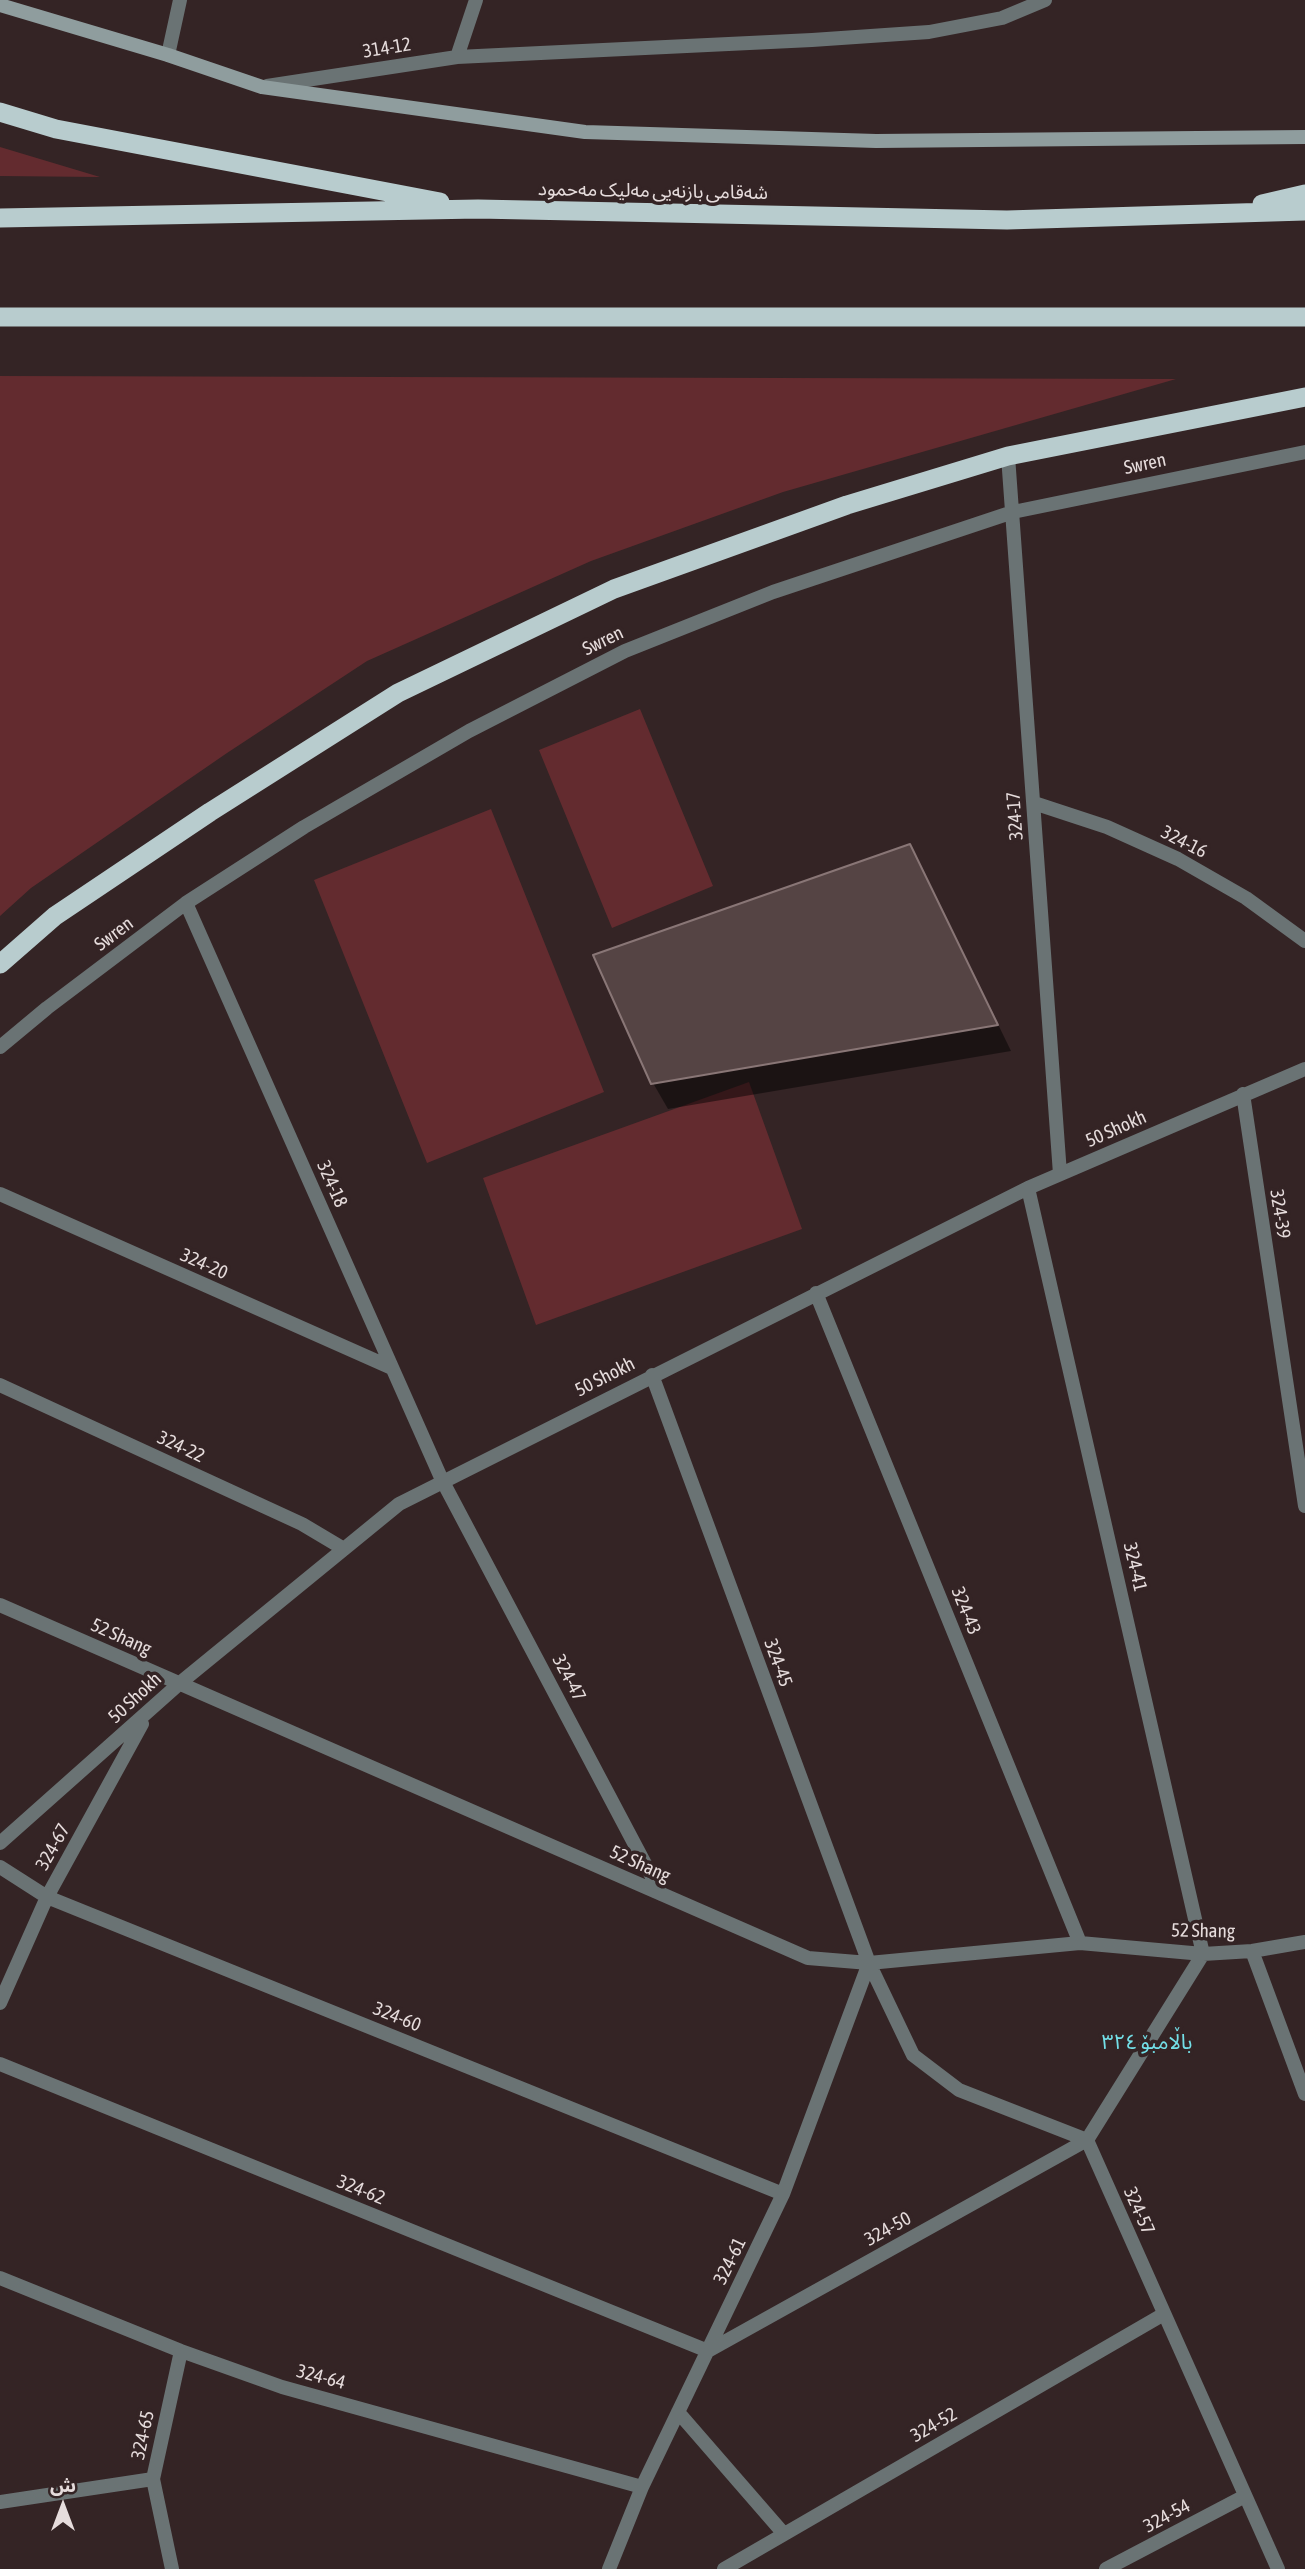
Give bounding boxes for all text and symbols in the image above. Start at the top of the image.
street label: 314-12 [361,33,413,63]
street label: شەقامی بازنەیی مەلیک مەحمود [538,178,768,204]
street label: Swren [1122,448,1168,480]
street label: Swren [579,621,627,661]
street label: 324-17 [1002,791,1028,841]
street label: 324-16 [1157,821,1211,863]
street label: Swren [90,912,138,956]
street label: 50 Shokh [1082,1106,1150,1152]
street label: 324-18 [312,1157,352,1211]
street label: 324-39 [1265,1188,1295,1240]
street label: 324-20 [177,1244,231,1284]
street label: 50 Shokh [571,1352,639,1402]
street label: 324-22 [154,1426,208,1468]
street label: 324-41 [1118,1540,1152,1594]
street label: 324-43 [946,1584,986,1638]
street label: 52 Shang [87,1614,155,1660]
street label: 324-45 [759,1636,797,1690]
street label: 324-47 [547,1651,591,1705]
street label: 50 Shokh [104,1668,166,1728]
street label: 324-67 [31,1820,75,1874]
street label: 52 Shang [606,1841,674,1887]
street label: 52 Shang [1171,1919,1235,1943]
street label: 324-60 [370,1997,424,2037]
district label: باڵامبۆ ٣٢٤ [1101,2029,1193,2055]
street label: 324-62 [334,2170,388,2210]
street label: 324-57 [1119,2184,1159,2238]
street label: 324-50 [861,2207,915,2251]
street label: 324-61 [709,2234,751,2288]
street label: 324-64 [294,2360,348,2394]
street label: 324-52 [907,2403,961,2447]
street label: 324-65 [127,2408,159,2462]
north arrow [28,2471,98,2541]
text: ش [50,2474,76,2496]
street label: 324-54 [1140,2494,1194,2538]

